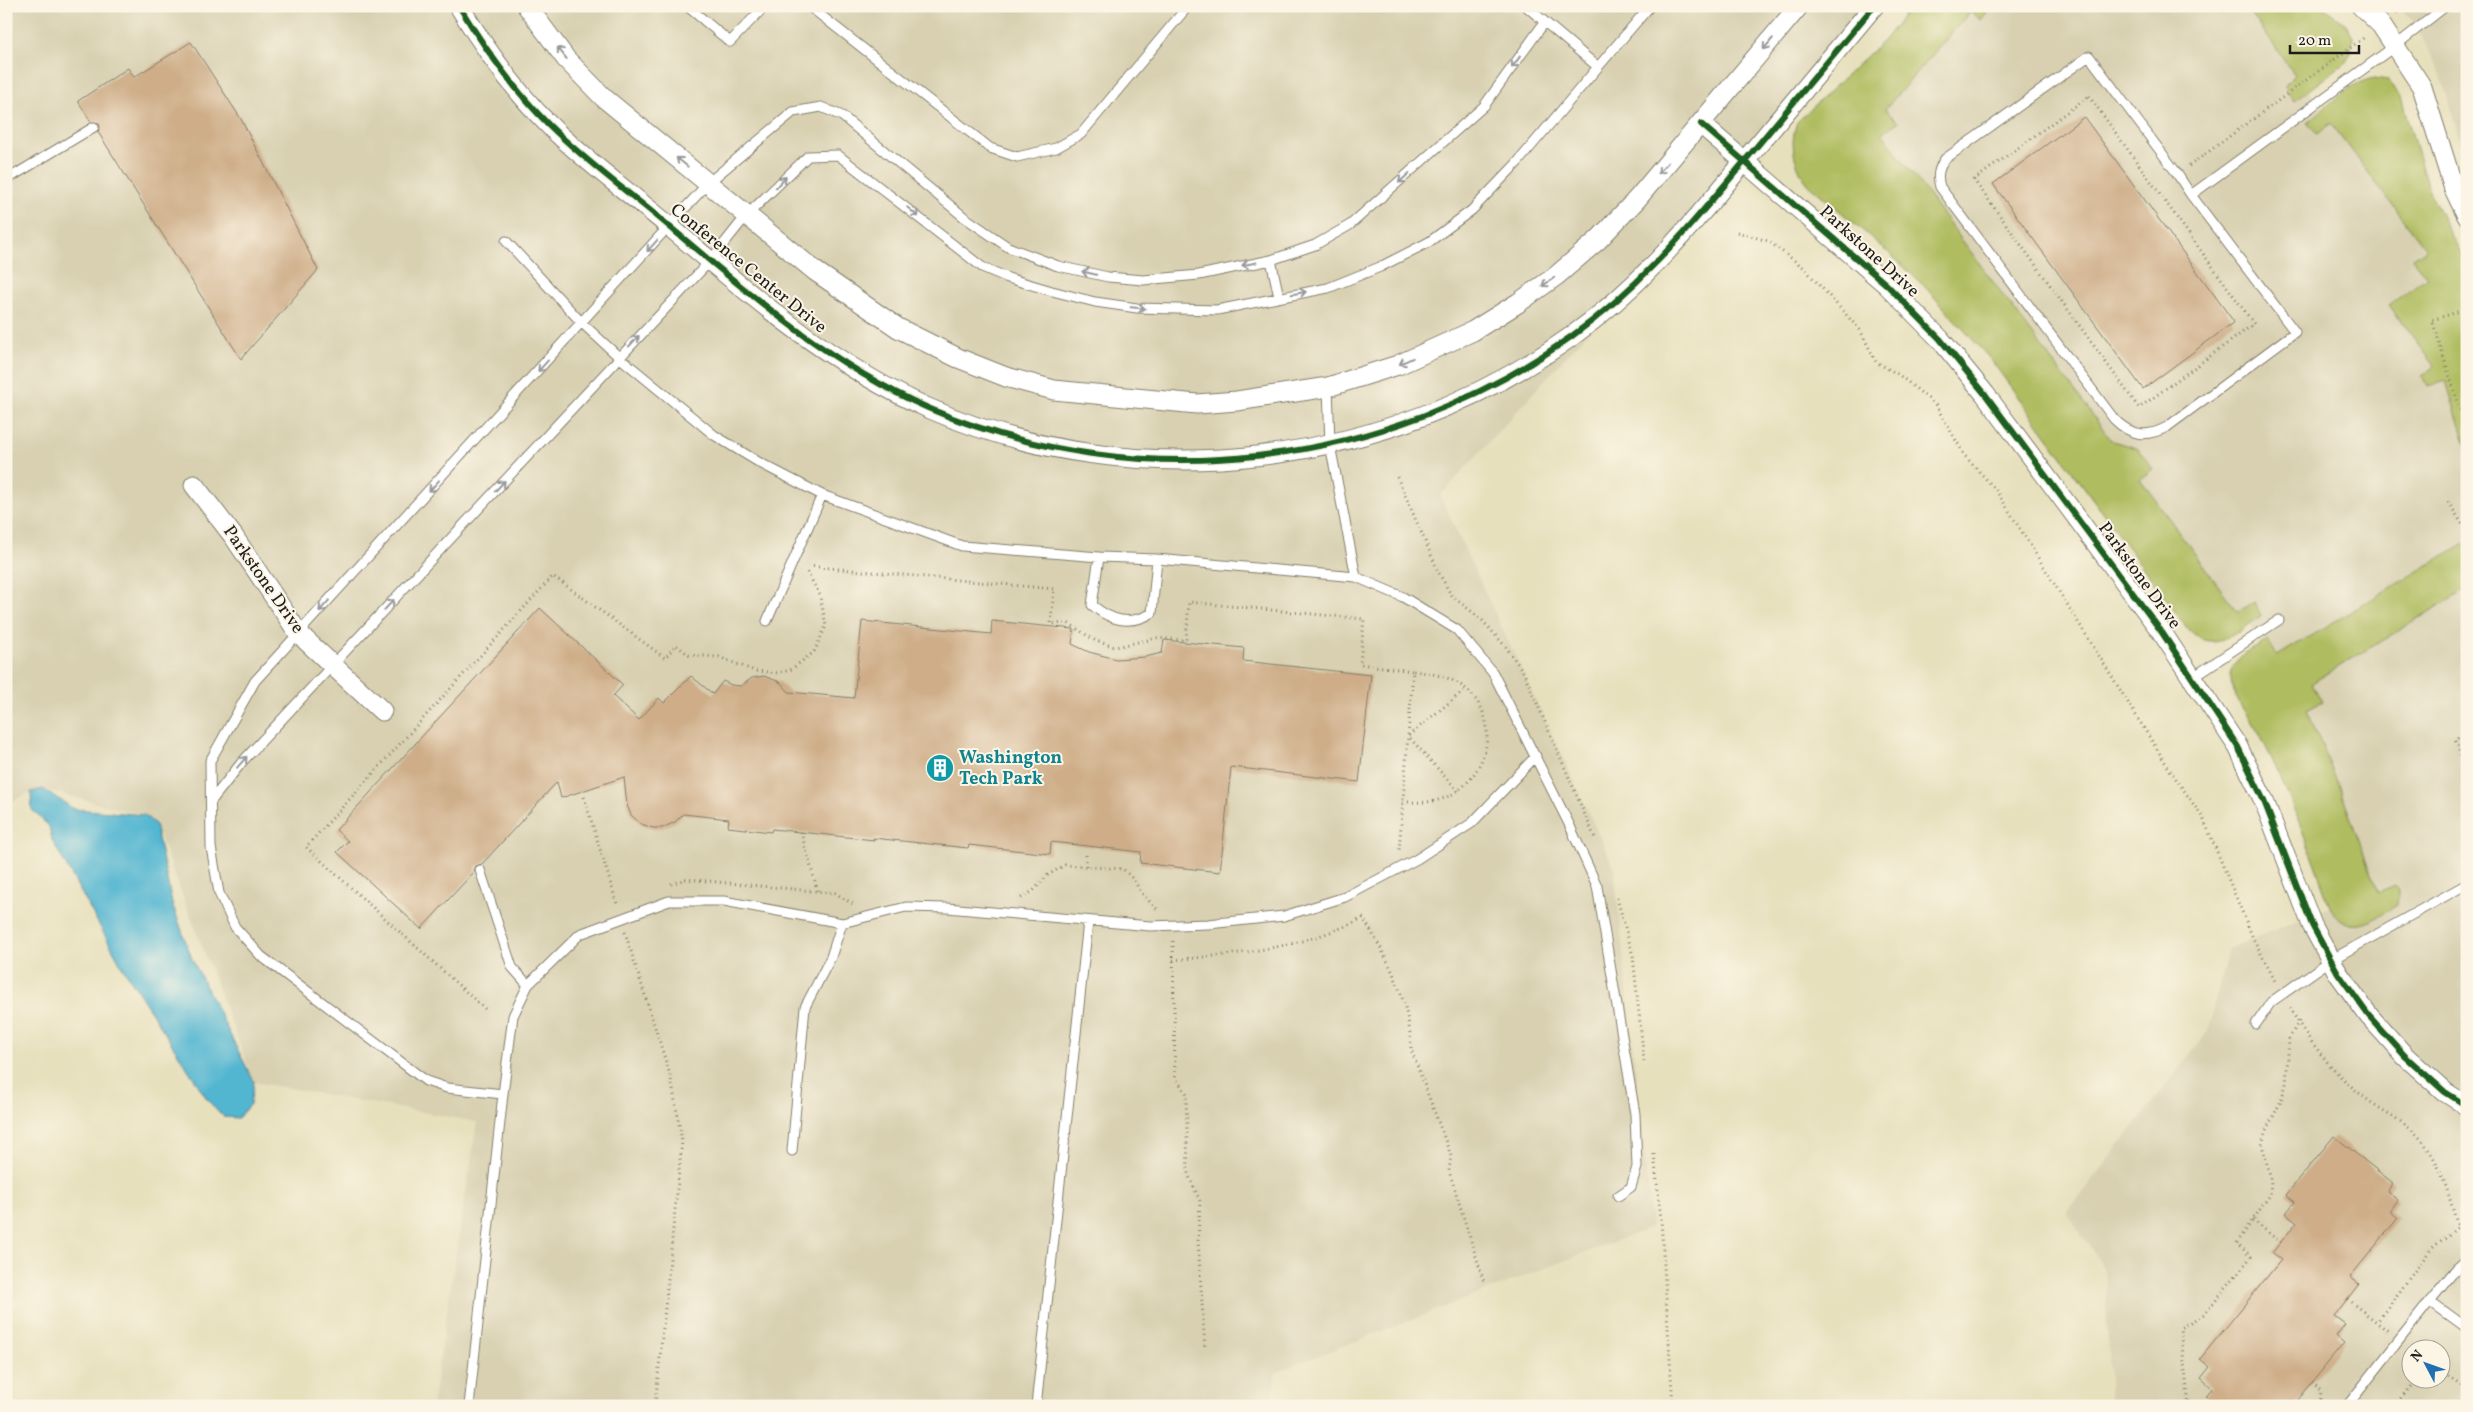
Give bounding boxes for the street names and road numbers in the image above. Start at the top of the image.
street label: Conference Center Drive [665,198,831,340]
street label: Parkstone Drive [1813,200,1925,304]
street label: Parkstone Drive [2092,517,2186,635]
street label: Parkstone Drive [216,521,310,639]

